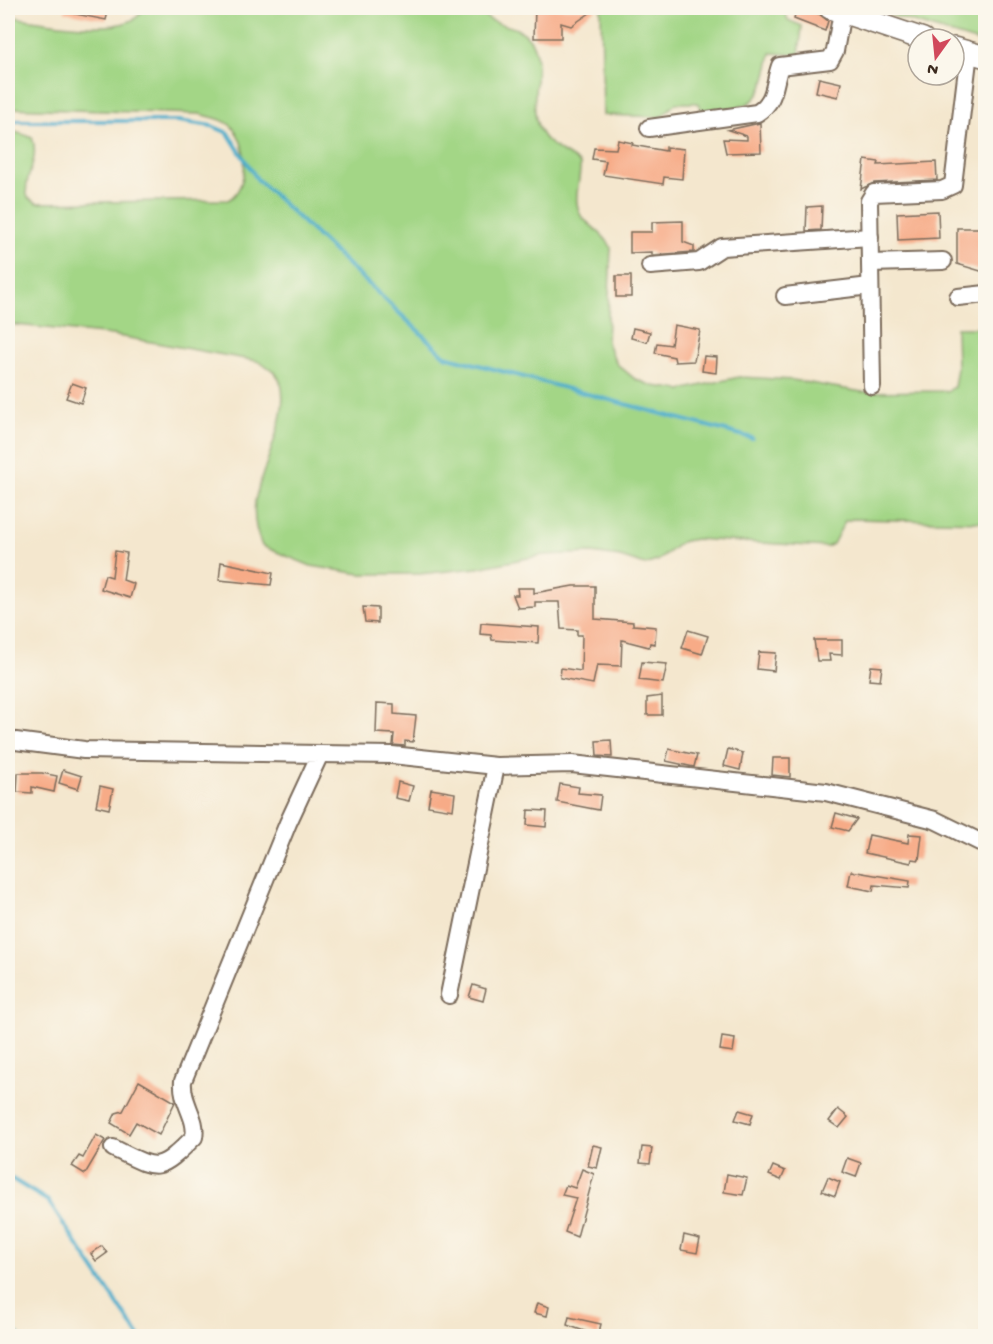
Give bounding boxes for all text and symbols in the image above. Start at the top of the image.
north arrow [906,27,966,87]
text: N [925,57,941,79]

